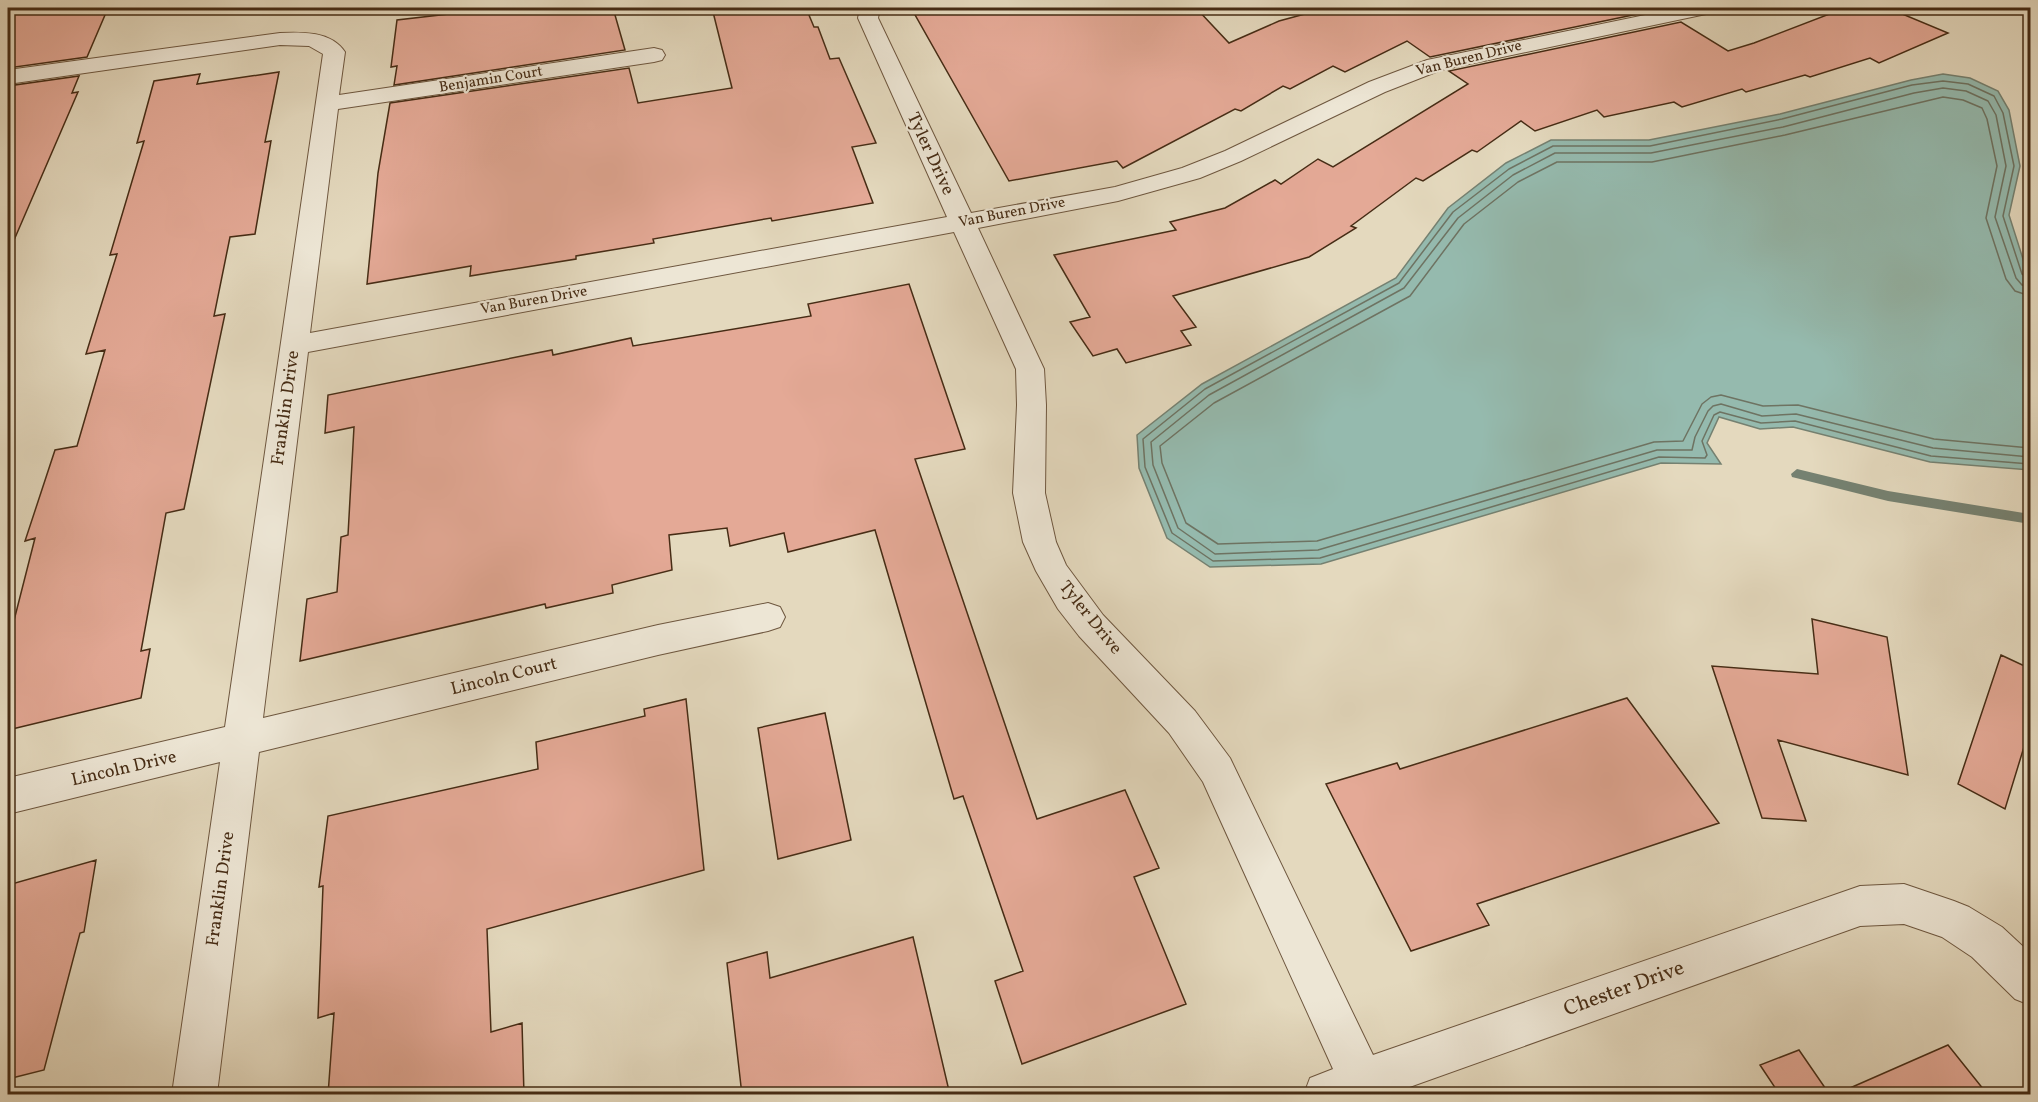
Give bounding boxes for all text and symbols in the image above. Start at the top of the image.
street label: Van Buren Drive [1414,36,1524,82]
street label: Benjamin Court [438,61,544,99]
street label: Tyler Drive [900,109,960,199]
street label: Van Buren Drive [957,192,1067,234]
street label: Van Buren Drive [479,281,589,321]
street label: Franklin Drive [266,349,306,467]
street label: Tyler Drive [1052,576,1128,660]
street label: Lincoln Court [448,652,560,702]
street label: Lincoln Drive [69,745,179,793]
street label: Franklin Drive [201,830,241,948]
street label: Chester Drive [1560,954,1688,1024]

